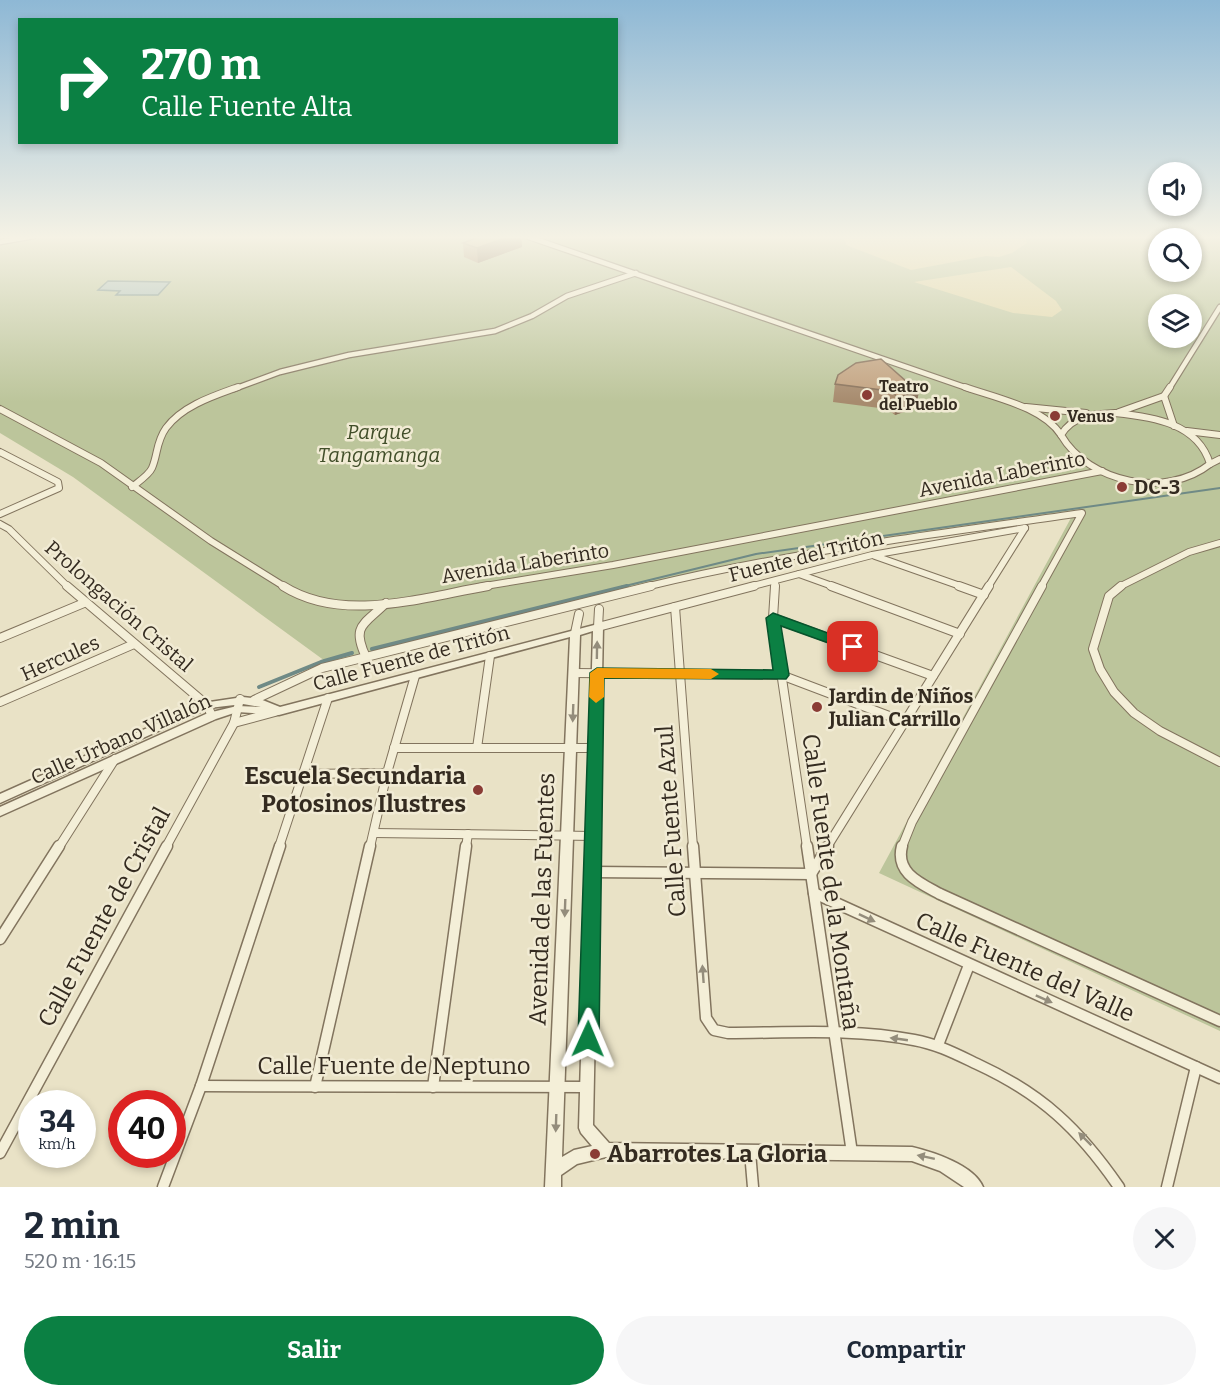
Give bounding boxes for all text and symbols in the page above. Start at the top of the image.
text: 270 m [141,40,261,90]
icon: right [42,42,120,120]
text: Calle Fuente Alta [141,91,352,123]
map controls [1148,162,1202,348]
button: sound [1148,162,1202,216]
button: search [1148,228,1202,282]
button: layers [1148,294,1202,348]
place label: Teatro del Pueblo [879,377,957,414]
marker: Teatro del Pueblo [860,388,874,402]
place label: Venus [1067,407,1114,426]
marker: Venus [1048,409,1062,423]
park label: Parque Tangamanga [318,420,440,467]
street label: Avenida Laberinto [917,446,1087,502]
place label: DC-3 [1134,475,1180,499]
marker: DC-3 [1115,480,1129,494]
street label: Fuente del Tritón [726,525,886,587]
street label: Prolongación Cristal [40,535,198,677]
street label: Avenida Laberinto [439,538,611,588]
street label: Calle Fuente de Tritón [310,620,512,696]
pin [827,621,878,672]
street label: Hercules [17,630,103,686]
icon: arrive [836,630,869,663]
one-way arrow [593,640,602,659]
place label: Jardin de Niños Julian Carrillo [828,684,974,731]
street label: Calle Urbano Villalón [27,688,215,790]
marker: Jardin de Niños Julian Carrillo [810,700,824,714]
one-way arrow [568,703,577,722]
street label: Calle Fuente Azul [650,724,692,918]
street label: Calle Fuente de la Montaña [796,732,866,1032]
place label: Escuela Secundaria Potosinos Ilustres [244,762,467,818]
street label: Avenida de las Fuentes [524,772,560,1026]
marker: Escuela Secundaria Potosinos Ilustres [471,783,485,797]
street label: Calle Fuente de Cristal [32,802,176,1032]
one-way arrow [560,898,569,917]
street label: Calle Fuente del Valle [911,906,1139,1028]
one-way arrow [858,913,876,923]
one-way arrow [699,964,708,983]
one-way arrow [1036,994,1054,1004]
position arrow [556,1007,620,1071]
one-way arrow [890,1034,909,1043]
street label: Calle Fuente de Neptuno [257,1052,531,1080]
speed limit sign: 40 [108,1090,186,1168]
text: 34 [39,1104,75,1140]
one-way arrow [551,1114,560,1133]
one-way arrow [1079,1133,1093,1147]
text: km/h [38,1135,76,1153]
place label: Abarrotes La Gloria [607,1140,828,1168]
marker: Abarrotes La Gloria [588,1147,602,1161]
one-way arrow [916,1152,935,1161]
text: 2 min [24,1204,120,1248]
button: close [1133,1207,1196,1270]
text: 520 m · 16:15 [24,1249,136,1273]
button: Salir [24,1316,604,1385]
button: Compartir [616,1316,1196,1385]

